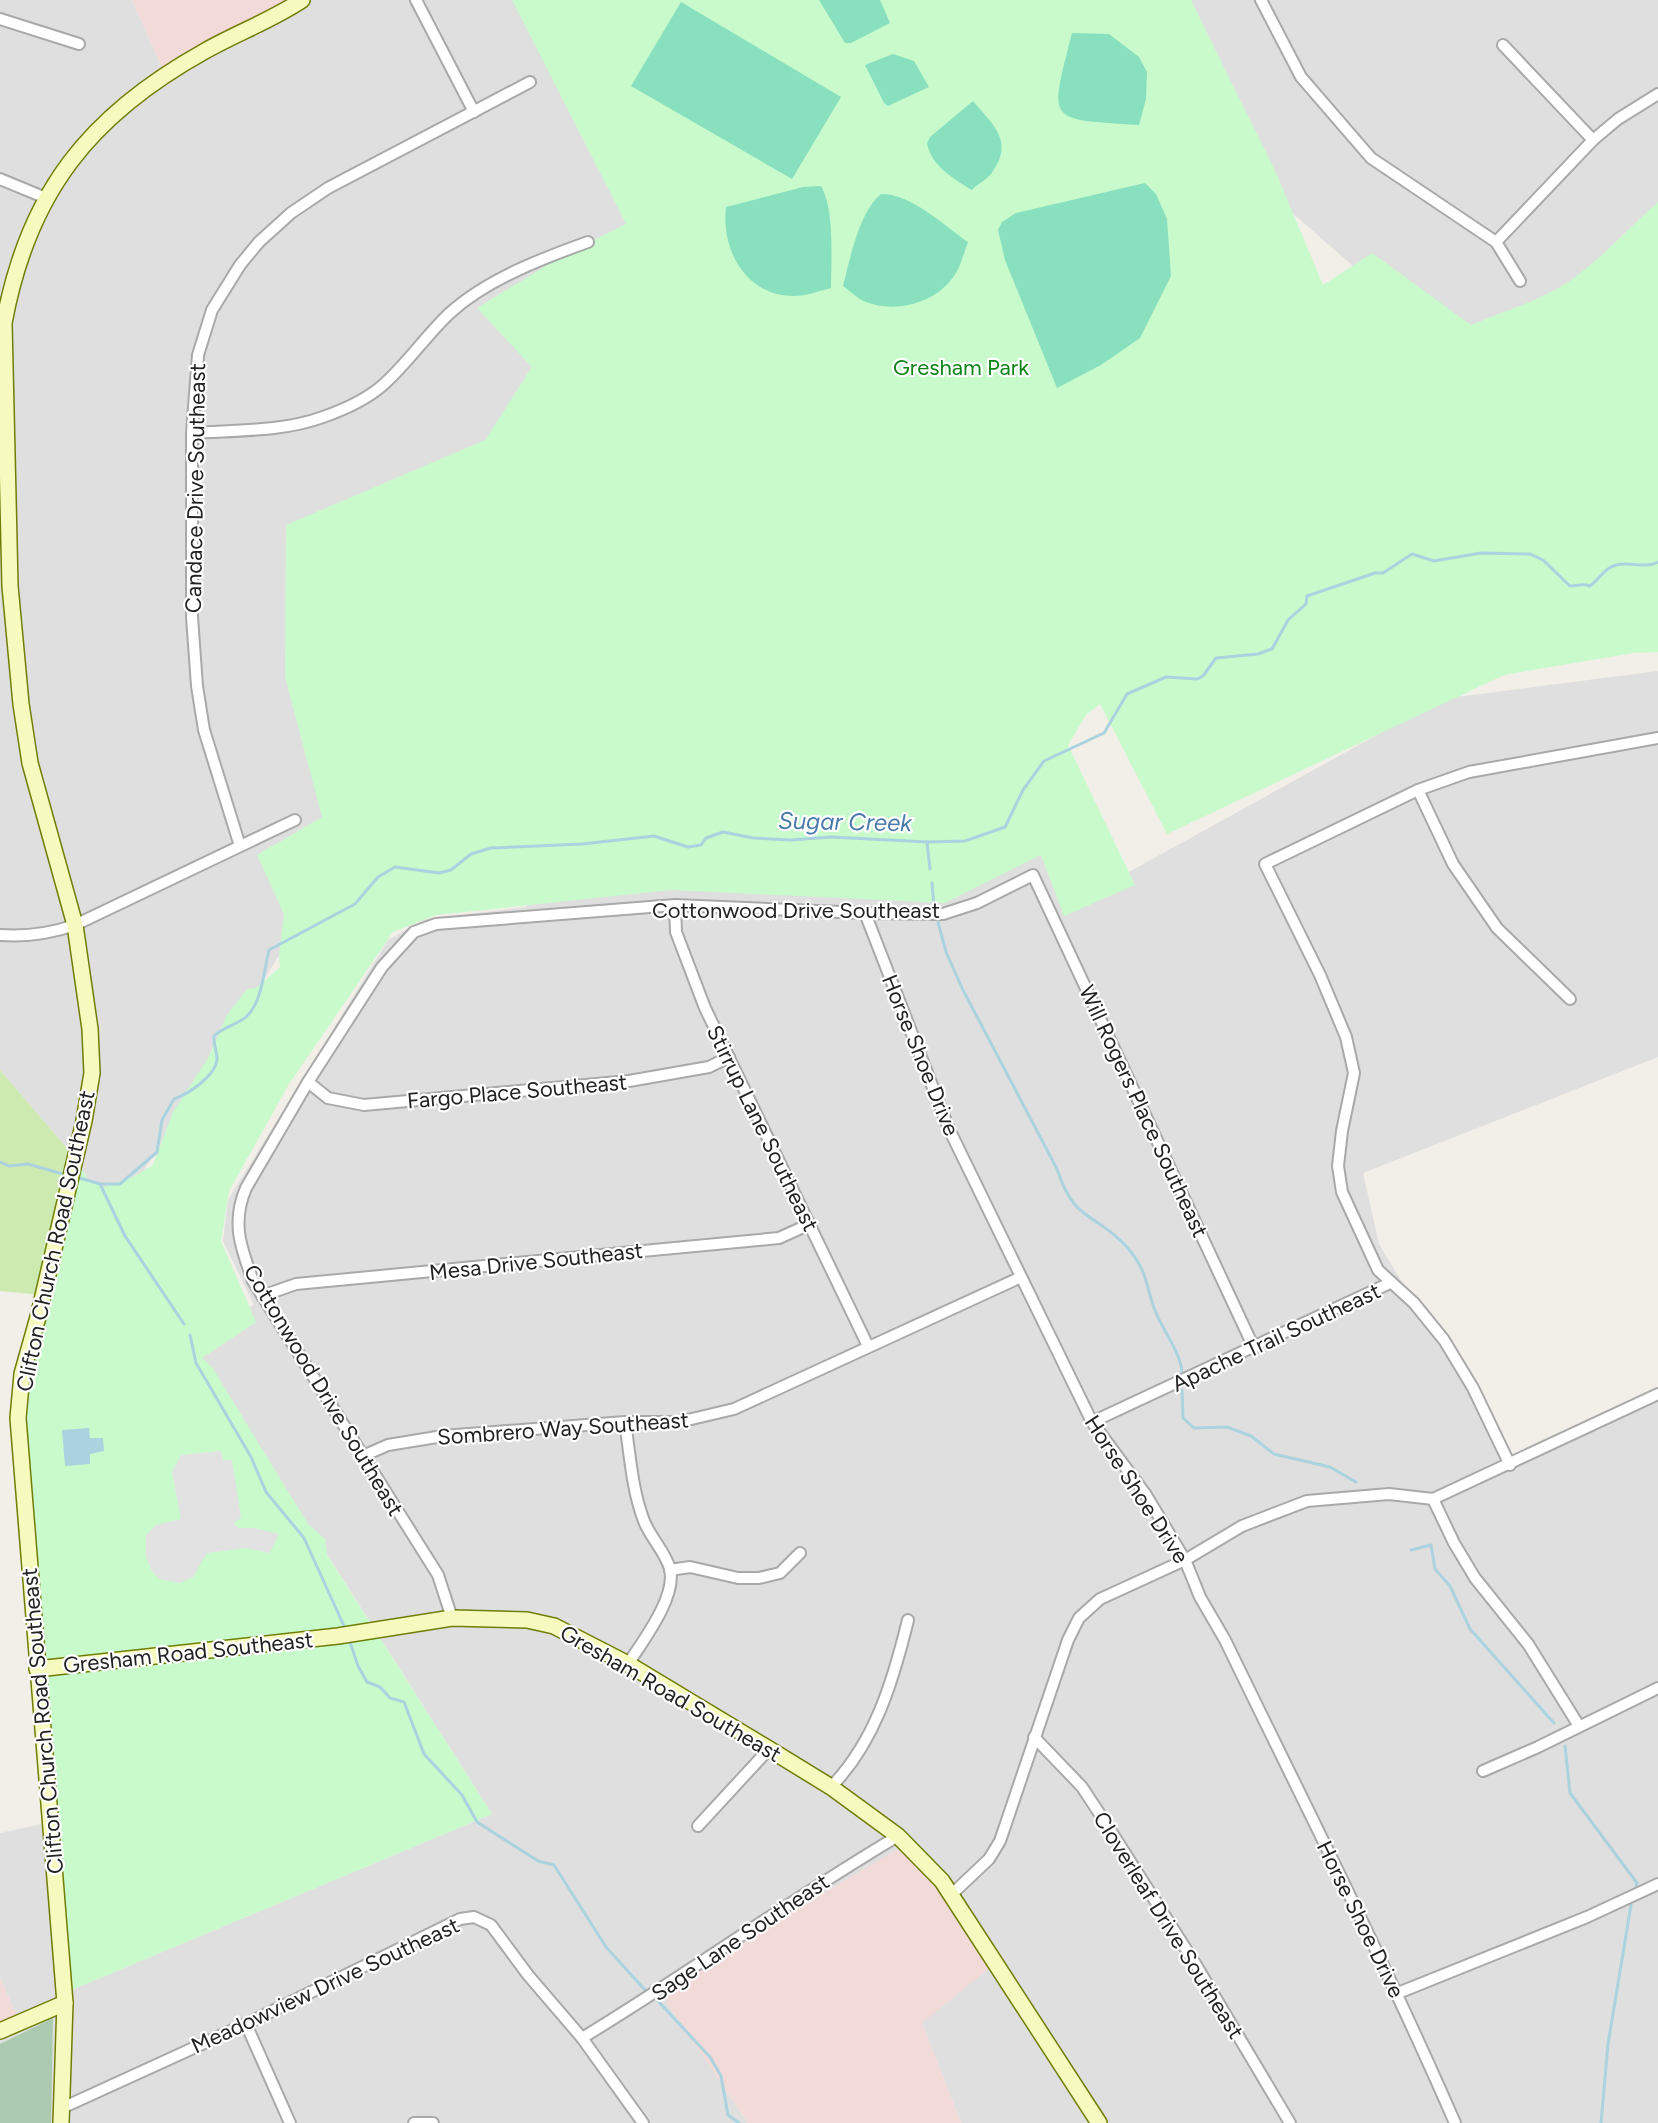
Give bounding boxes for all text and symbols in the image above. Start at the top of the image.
park label: Gresham Park [893,354,1029,381]
street label: Candace Drive Southeast [180,363,211,613]
water label: Sugar Creek [778,806,913,837]
street label: Cottonwood Drive Southeast [652,897,940,924]
street label: Horse Shoe Drive [876,971,965,1140]
street label: Will Rogers Place Southeast [1073,981,1214,1242]
street label: Stirrup Lane Southeast [701,1021,824,1236]
street label: Fargo Place Southeast [406,1068,628,1115]
street label: Clifton Church Road Southeast [10,1088,101,1394]
street label: Mesa Drive Southeast [428,1237,644,1286]
street label: Cottonwood Drive Southeast [238,1260,409,1521]
street label: Apache Trail Southeast [1168,1277,1385,1398]
street label: Sombrero Way Southeast [436,1406,690,1451]
street label: Horse Shoe Drive [1079,1410,1195,1568]
street label: Clifton Church Road Southeast [16,1567,69,1875]
street label: Gresham Road Southeast [555,1619,786,1768]
street label: Gresham Road Southeast [62,1626,314,1679]
street label: Cloverleaf Drive Southeast [1088,1807,1250,2044]
street label: Horse Shoe Drive [1311,1836,1410,2002]
street label: Sage Lane Southeast [646,1868,834,2007]
street label: Meadowview Drive Southeast [187,1911,464,2060]

